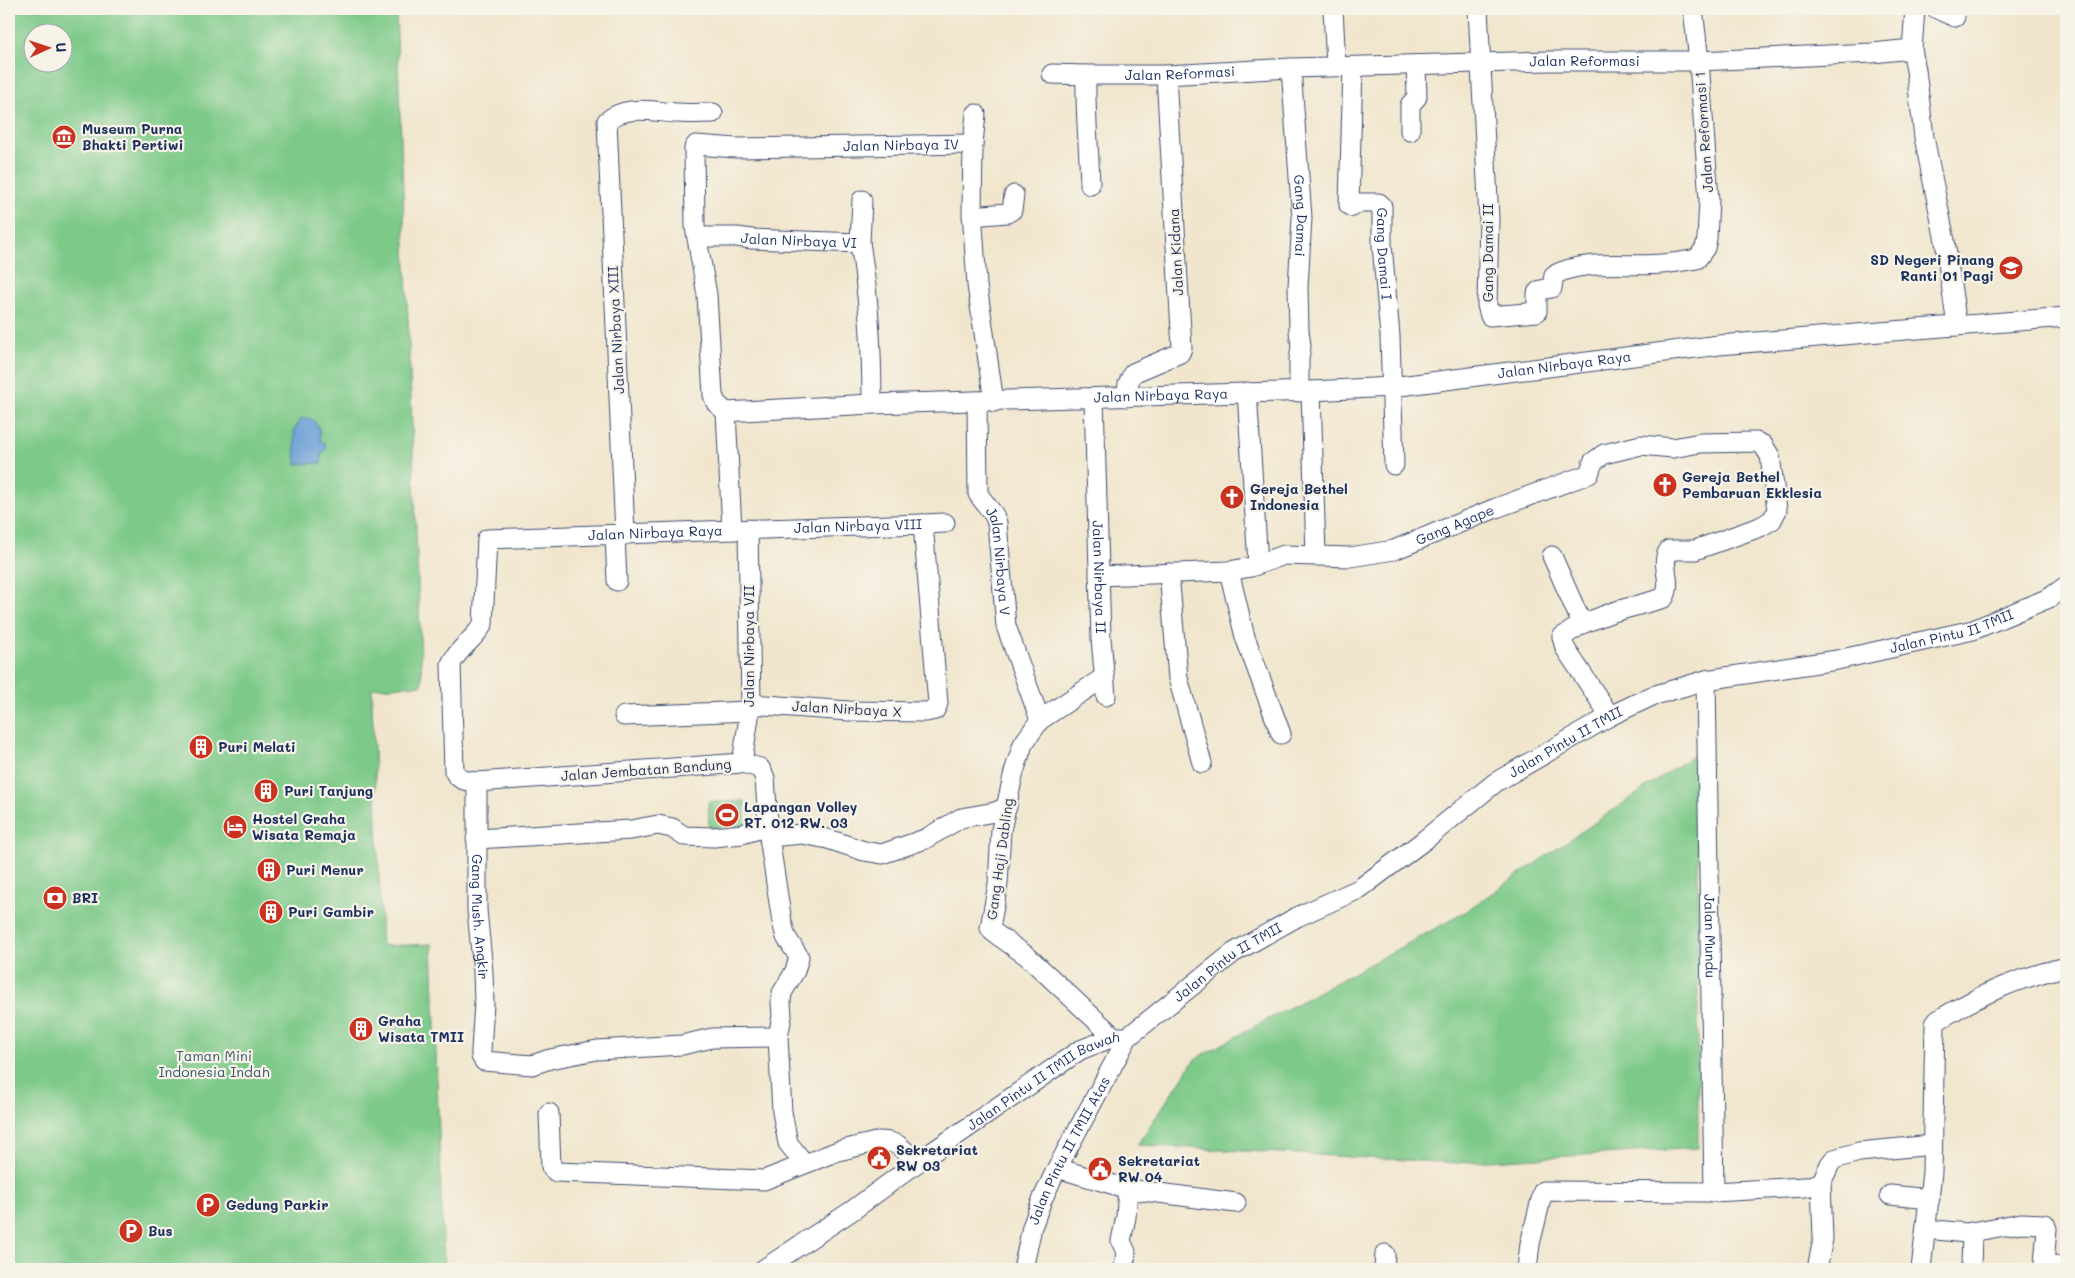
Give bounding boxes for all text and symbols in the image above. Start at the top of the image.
north arrow [22,22,72,72]
text: U [52,42,71,53]
street label: Jalan Reformasi [1529,51,1640,71]
street label: Jalan Reformasi [1125,61,1235,84]
street label: Jalan Reformasi 1 [1690,71,1717,193]
place label: Museum Purna Bhakti Pertiwi [82,119,183,154]
museum icon: Museum Purna Bhakti Pertiwi [51,124,77,150]
street label: Jalan Nirbaya IV [843,134,959,155]
street label: Gang Damai [1290,174,1312,257]
street label: Gang Damai II [1478,204,1497,302]
street label: Jalan Kidana [1164,208,1187,296]
street label: Gang Damai I [1373,208,1397,301]
street label: Jalan Nirbaya VI [740,228,857,252]
place label: SD Negeri Pinang Ranti 01 Pagi [1870,250,1994,285]
school or university icon: SD Negeri Pinang Ranti 01 Pagi [1998,255,2024,281]
street label: Jalan Nirbaya XIII [603,265,628,395]
street label: Jalan Nirbaya Raya [1496,346,1632,382]
street label: Jalan Nirbaya Raya [1093,383,1228,406]
place label: Gereja Bethel Pembaruan Ekklesia [1682,467,1822,502]
church icon: Gereja Bethel Pembaruan Ekklesia [1652,472,1678,498]
place label: Gereja Bethel Indonesia [1250,479,1348,514]
church icon: Gereja Bethel Indonesia [1219,484,1245,510]
street label: Gang Agape [1413,500,1497,549]
street label: Jalan Nirbaya V [982,502,1015,616]
street label: Jalan Nirbaya VIII [794,514,922,537]
street label: Jalan Nirbaya Raya [588,520,723,544]
street label: Jalan Nirbaya II [1089,520,1111,634]
street label: Jalan Nirbaya VII [739,585,758,707]
street label: Jalan Pintu II TMII [1888,604,2016,657]
street label: Jalan Nirbaya X [792,696,902,721]
street label: Jalan Pintu II TMII [1505,702,1625,782]
building icon: Puri Melati [188,734,214,760]
place label: Puri Melati [218,737,296,756]
street label: Jalan Jembatan Bandung [560,754,732,785]
building icon: Puri Tanjung [253,778,279,804]
place label: Puri Tanjung [284,781,373,800]
place label: Lapangan Volley RT. 012 RW. 03 [744,797,858,832]
street label: Gang Haji Dabling [982,797,1017,921]
sports icon: Lapangan Volley RT. 012 RW. 03 [714,802,740,828]
place label: Hostel Graha Wisata Remaja [252,809,356,844]
hotel icon: Hostel Graha Wisata Remaja [222,814,248,840]
street label: Gang Mush. Angkir [468,854,493,980]
building icon: Puri Menur [256,857,282,883]
place label: Puri Menur [286,860,364,879]
bank icon: BRI [42,885,68,911]
place label: BRI [72,888,98,907]
street label: Jalan Mundu [1700,894,1721,978]
building icon: Puri Gambir [258,899,284,925]
place label: Puri Gambir [288,902,374,921]
street label: Jalan Pintu II TMII [1169,918,1285,1006]
place label: Graha Wisata TMII [378,1011,464,1046]
building icon: Graha Wisata TMII [348,1016,374,1042]
street label: Jalan Pintu II TMII Bawah [963,1027,1120,1134]
park label: Taman Mini Indonesia Indah [158,1046,270,1081]
street label: Jalan Pintu II TMII Atas [1024,1073,1114,1227]
place label: Sekretariat RW 03 [896,1140,978,1175]
public building icon: Sekretariat RW 03 [866,1145,892,1171]
place label: Sekretariat RW 04 [1118,1151,1200,1186]
public building icon: Sekretariat RW 04 [1087,1156,1113,1182]
parking icon: Gedung Parkir [195,1192,221,1218]
place label: Gedung Parkir [226,1195,328,1214]
parking icon: Bus [118,1218,144,1244]
place label: Bus [148,1221,173,1240]

